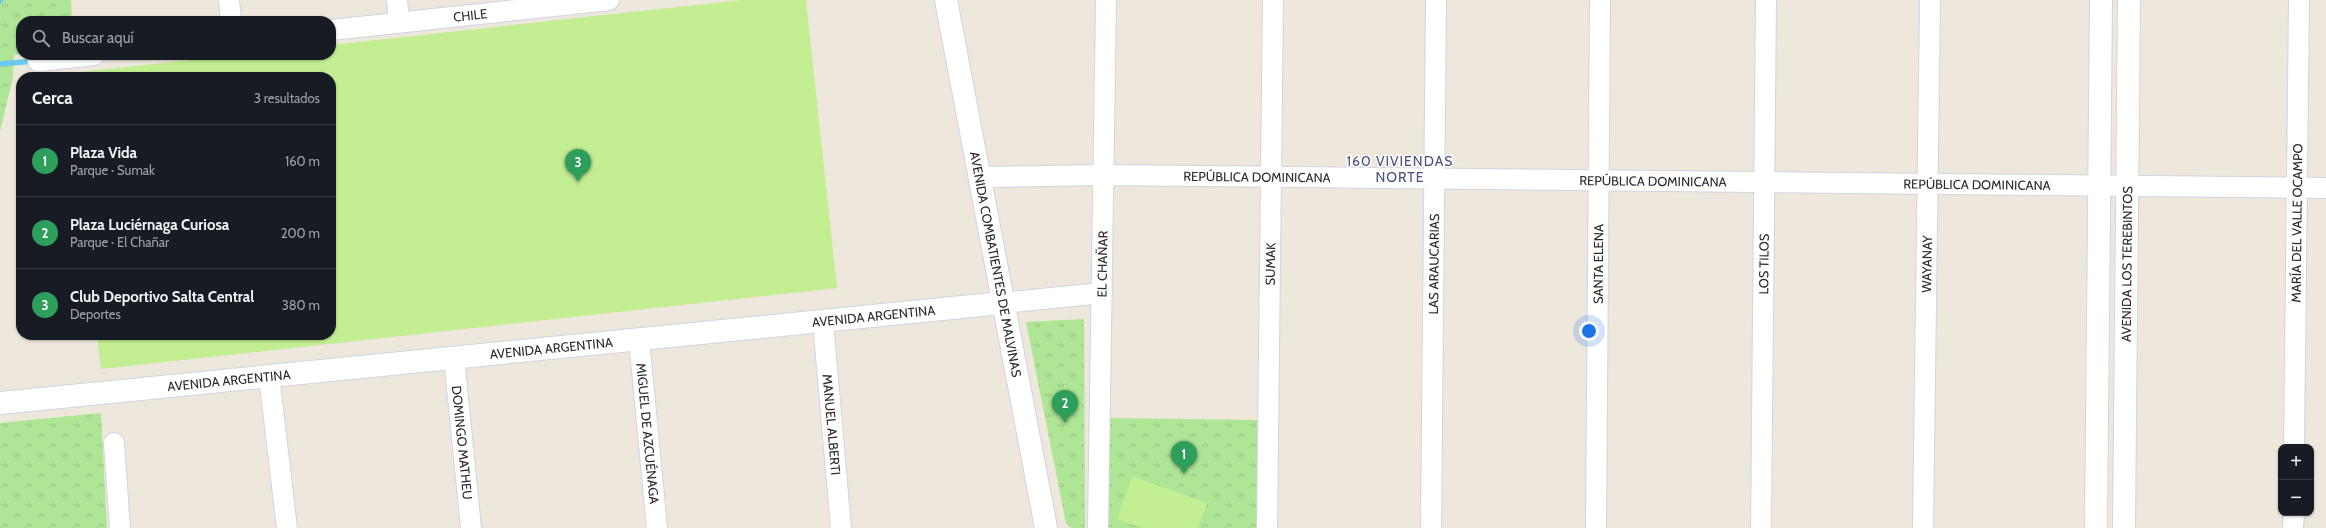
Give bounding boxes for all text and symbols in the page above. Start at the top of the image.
street label: CHILE [452,5,488,25]
search box [16,16,336,60]
icon: search [30,27,52,49]
text: Buscar aquí [62,29,134,47]
text: Cerca [32,88,73,108]
text: 3 resultados [254,90,320,106]
street label: MARÍA DEL VALLE OCAMPO [2287,143,2305,303]
text: Plaza Vida [70,144,137,162]
pin: 3 [565,149,591,182]
street label: AVENIDA COMBATIENTES DE MALVINAS [967,150,1025,379]
district label: 160 VIVIENDAS NORTE [1346,152,1454,186]
text: 1 [43,153,47,169]
text: 160 m [285,153,320,169]
text: Parque · Sumak [70,162,155,178]
street label: REPÚBLICA DOMINICANA [1183,167,1331,185]
street label: REPÚBLICA DOMINICANA [1579,171,1727,190]
street label: REPÚBLICA DOMINICANA [1903,175,2051,193]
street label: AVENIDA LOS TEREBINTOS [2118,186,2135,342]
street label: LAS ARAUCARIAS [1425,213,1442,315]
text: Plaza Luciérnaga Curiosa [70,216,229,234]
street label: SANTA ELENA [1590,224,1606,304]
text: 2 [42,225,48,241]
text: 200 m [281,225,320,241]
street label: EL CHAÑAR [1093,230,1111,298]
street label: LOS TILOS [1755,233,1772,295]
text: Parque · El Chañar [70,234,169,250]
street label: WAYANAY [1918,235,1935,293]
street label: SUMAK [1262,242,1278,286]
text: Club Deportivo Salta Central [70,288,254,306]
text: 3 [41,297,49,313]
text: 380 m [282,297,320,313]
street label: AVENIDA ARGENTINA [811,302,936,330]
text: Deportes [70,306,121,322]
your location [1579,321,1599,341]
street label: AVENIDA ARGENTINA [489,334,614,362]
street label: MIGUEL DE AZCUÉNAGA [633,362,663,505]
street label: AVENIDA ARGENTINA [167,366,291,394]
street label: MANUEL ALBERTI [820,373,844,476]
street label: DOMINGO MATHEU [449,385,476,500]
pin: 2 [1052,390,1078,423]
pin: 1 [1171,441,1197,474]
map controls [2278,444,2314,516]
button: + [2278,444,2314,480]
button: − [2278,480,2314,516]

